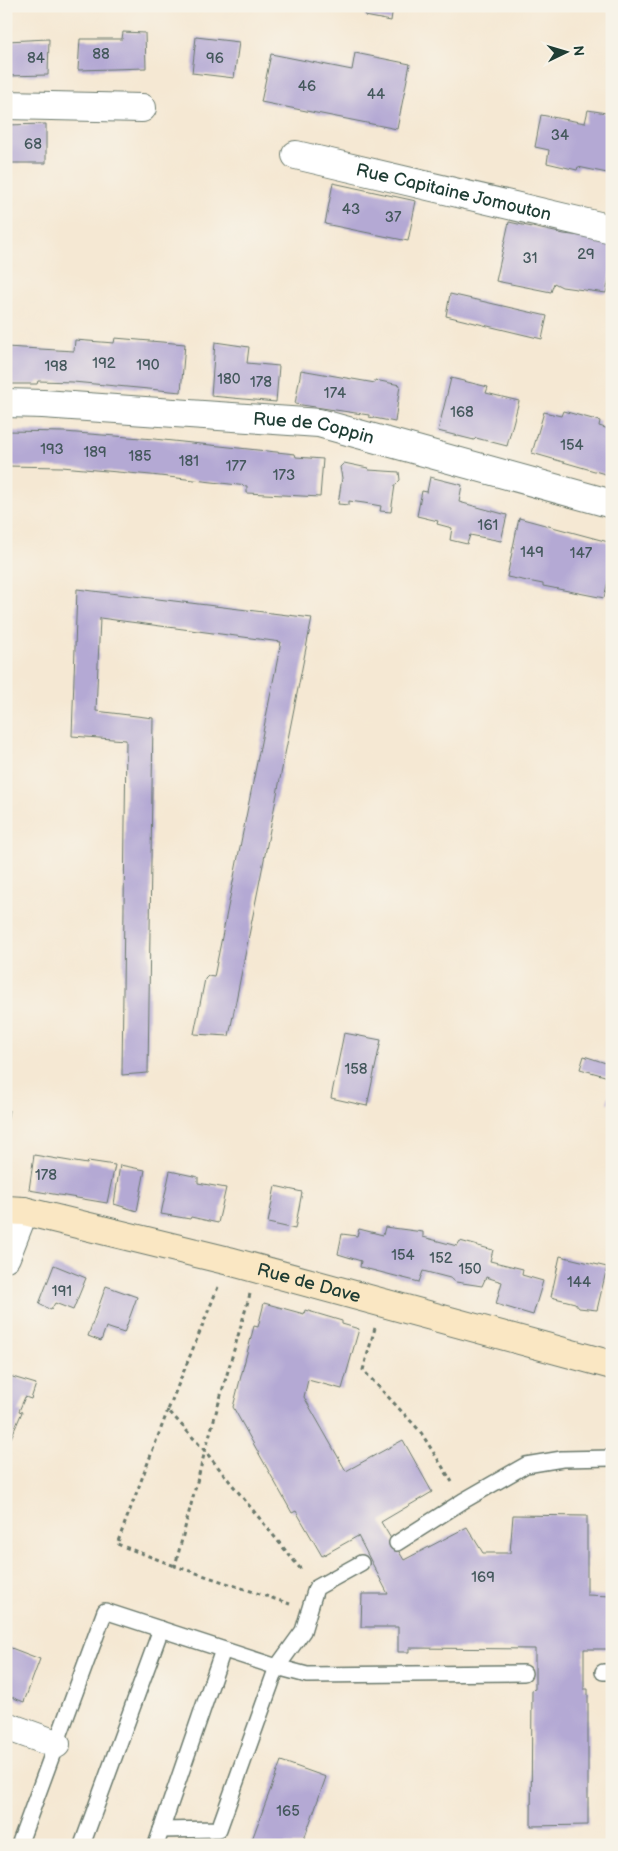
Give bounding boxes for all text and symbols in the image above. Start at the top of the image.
north arrow [540,28,590,78]
house number: 88 [92,45,110,64]
text: N [570,45,587,57]
house number: 84 [27,49,45,68]
house number: 96 [206,49,224,68]
house number: 46 [298,77,316,96]
house number: 44 [367,85,385,104]
house number: 34 [551,126,569,145]
house number: 68 [24,135,42,154]
street label: Rue Capitaine Jomouton [354,159,553,225]
house number: 43 [342,200,360,219]
house number: 37 [385,208,402,227]
house number: 29 [577,245,595,264]
house number: 31 [522,249,538,268]
house number: 192 [92,354,116,373]
house number: 190 [136,356,160,375]
house number: 198 [44,357,68,376]
house number: 180 [217,370,241,389]
house number: 178 [250,373,272,392]
house number: 174 [324,384,346,403]
house number: 168 [450,403,474,422]
street label: Rue de Coppin [252,408,376,449]
house number: 154 [560,436,584,455]
house number: 193 [40,440,64,459]
house number: 189 [83,443,107,462]
house number: 185 [128,447,152,466]
house number: 181 [179,452,199,471]
house number: 177 [226,457,247,476]
house number: 173 [273,466,295,485]
house number: 161 [478,516,498,535]
house number: 149 [520,543,544,562]
house number: 147 [570,544,593,563]
house number: 158 [344,1060,368,1079]
house number: 178 [35,1166,57,1185]
house number: 154 [391,1246,415,1265]
house number: 152 [429,1249,453,1268]
street label: Rue de Dave [255,1259,363,1307]
house number: 150 [458,1260,482,1279]
house number: 144 [567,1273,591,1292]
house number: 191 [52,1282,72,1301]
house number: 169 [471,1568,495,1587]
house number: 165 [276,1802,300,1821]

